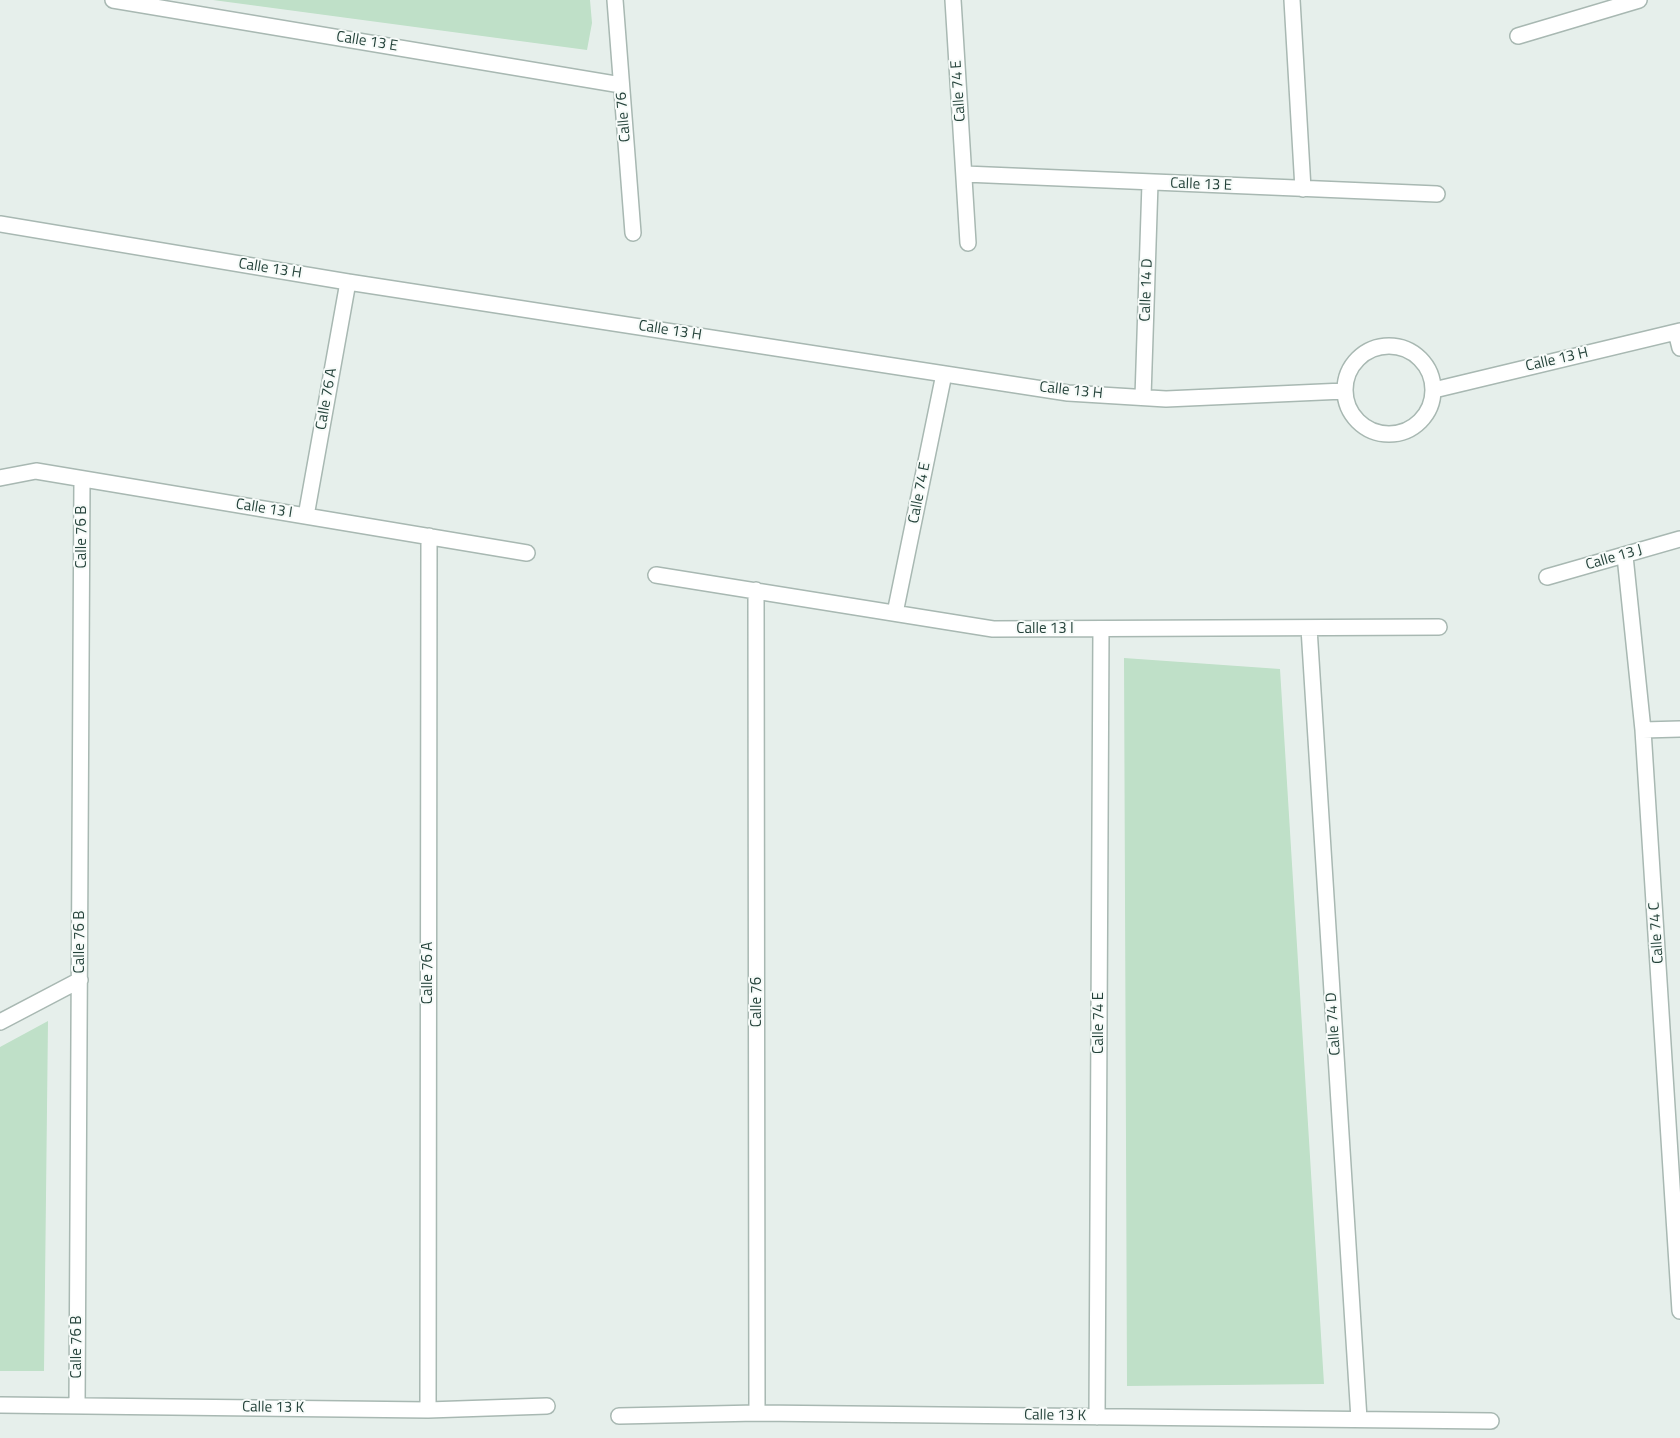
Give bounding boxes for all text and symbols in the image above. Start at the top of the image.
street label: Calle 13 E [335,28,399,56]
street label: Calle 74 E [948,60,970,122]
street label: Calle 76 [613,91,635,143]
street label: Calle 13 E [1170,175,1232,195]
street label: Calle 13 H [237,255,303,283]
street label: Calle 14 D [1137,258,1157,322]
street label: Calle 13 H [637,317,703,345]
street label: Calle 13 H [1524,344,1590,376]
street label: Calle 76 A [313,367,341,431]
street label: Calle 13 H [1038,379,1104,403]
street label: Calle 74 E [905,461,935,525]
street label: Calle 13 I [234,496,294,522]
street label: Calle 76 B [73,506,91,568]
street label: Calle 13 J [1584,541,1644,575]
street label: Calle 13 I [1016,620,1074,638]
street label: Calle 74 C [1646,902,1668,964]
street label: Calle 76 B [71,911,89,973]
street label: Calle 76 A [419,942,437,1004]
street label: Calle 76 [748,977,766,1027]
street label: Calle 74 E [1090,992,1108,1054]
street label: Calle 74 D [1323,992,1345,1056]
street label: Calle 76 B [68,1316,86,1378]
street label: Calle 13 K [242,1398,304,1418]
street label: Calle 13 K [1024,1406,1086,1426]

